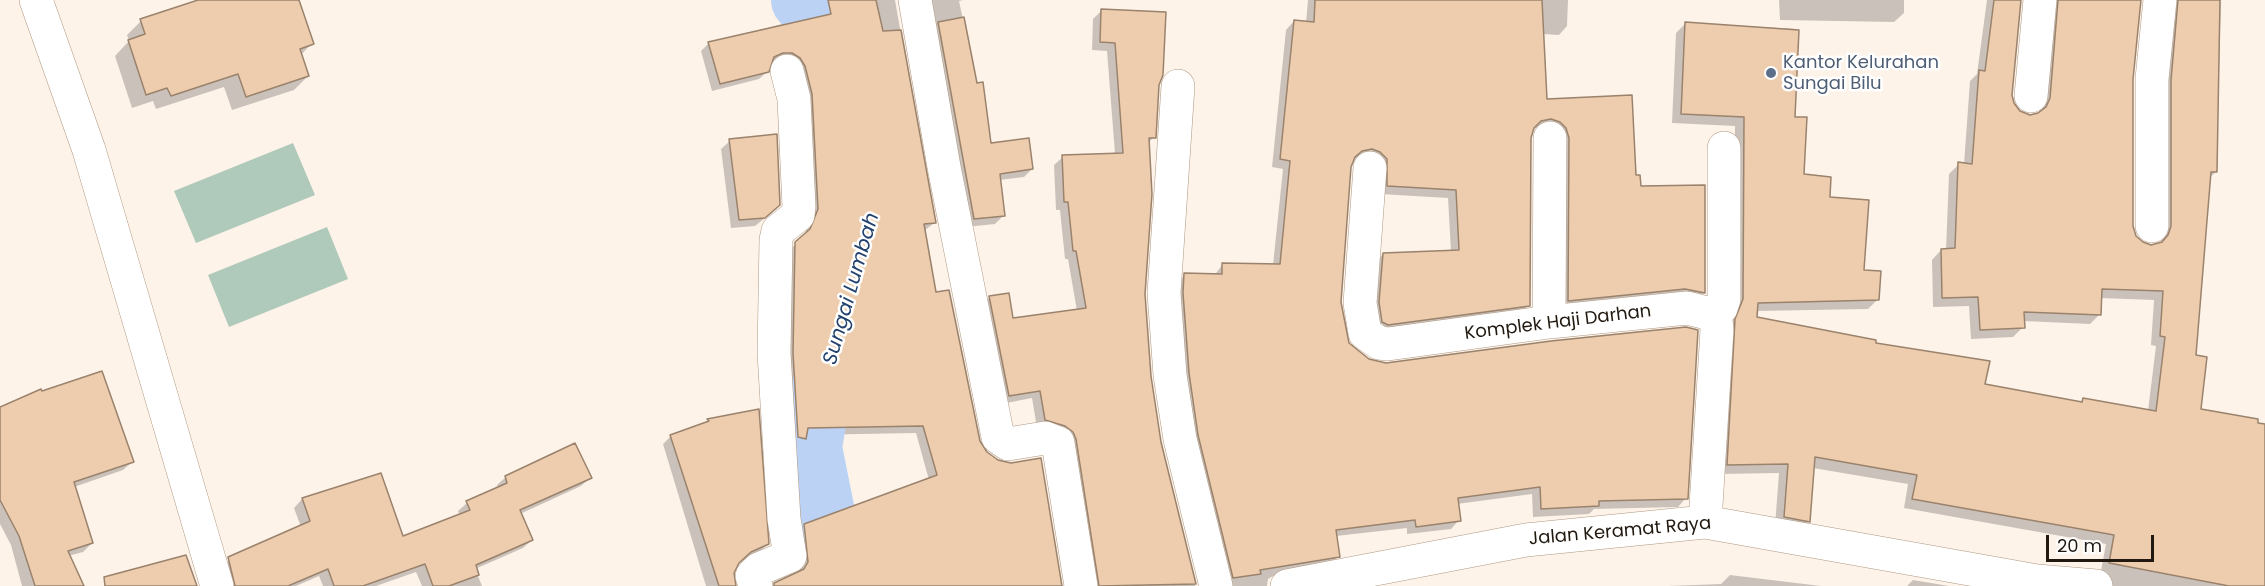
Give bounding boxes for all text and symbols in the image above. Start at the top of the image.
place label: Kantor Kelurahan Sungai Bilu [1783,52,1939,94]
marker: Kantor Kelurahan Sungai Bilu [1764,66,1778,80]
water label: Sungai Lumbah [819,210,885,368]
street label: Komplek Haji Darhan [1463,301,1653,345]
street label: Jalan Keramat Raya [1528,513,1712,551]
scale bar [2049,523,2157,561]
text: 20 m [2057,533,2102,558]

